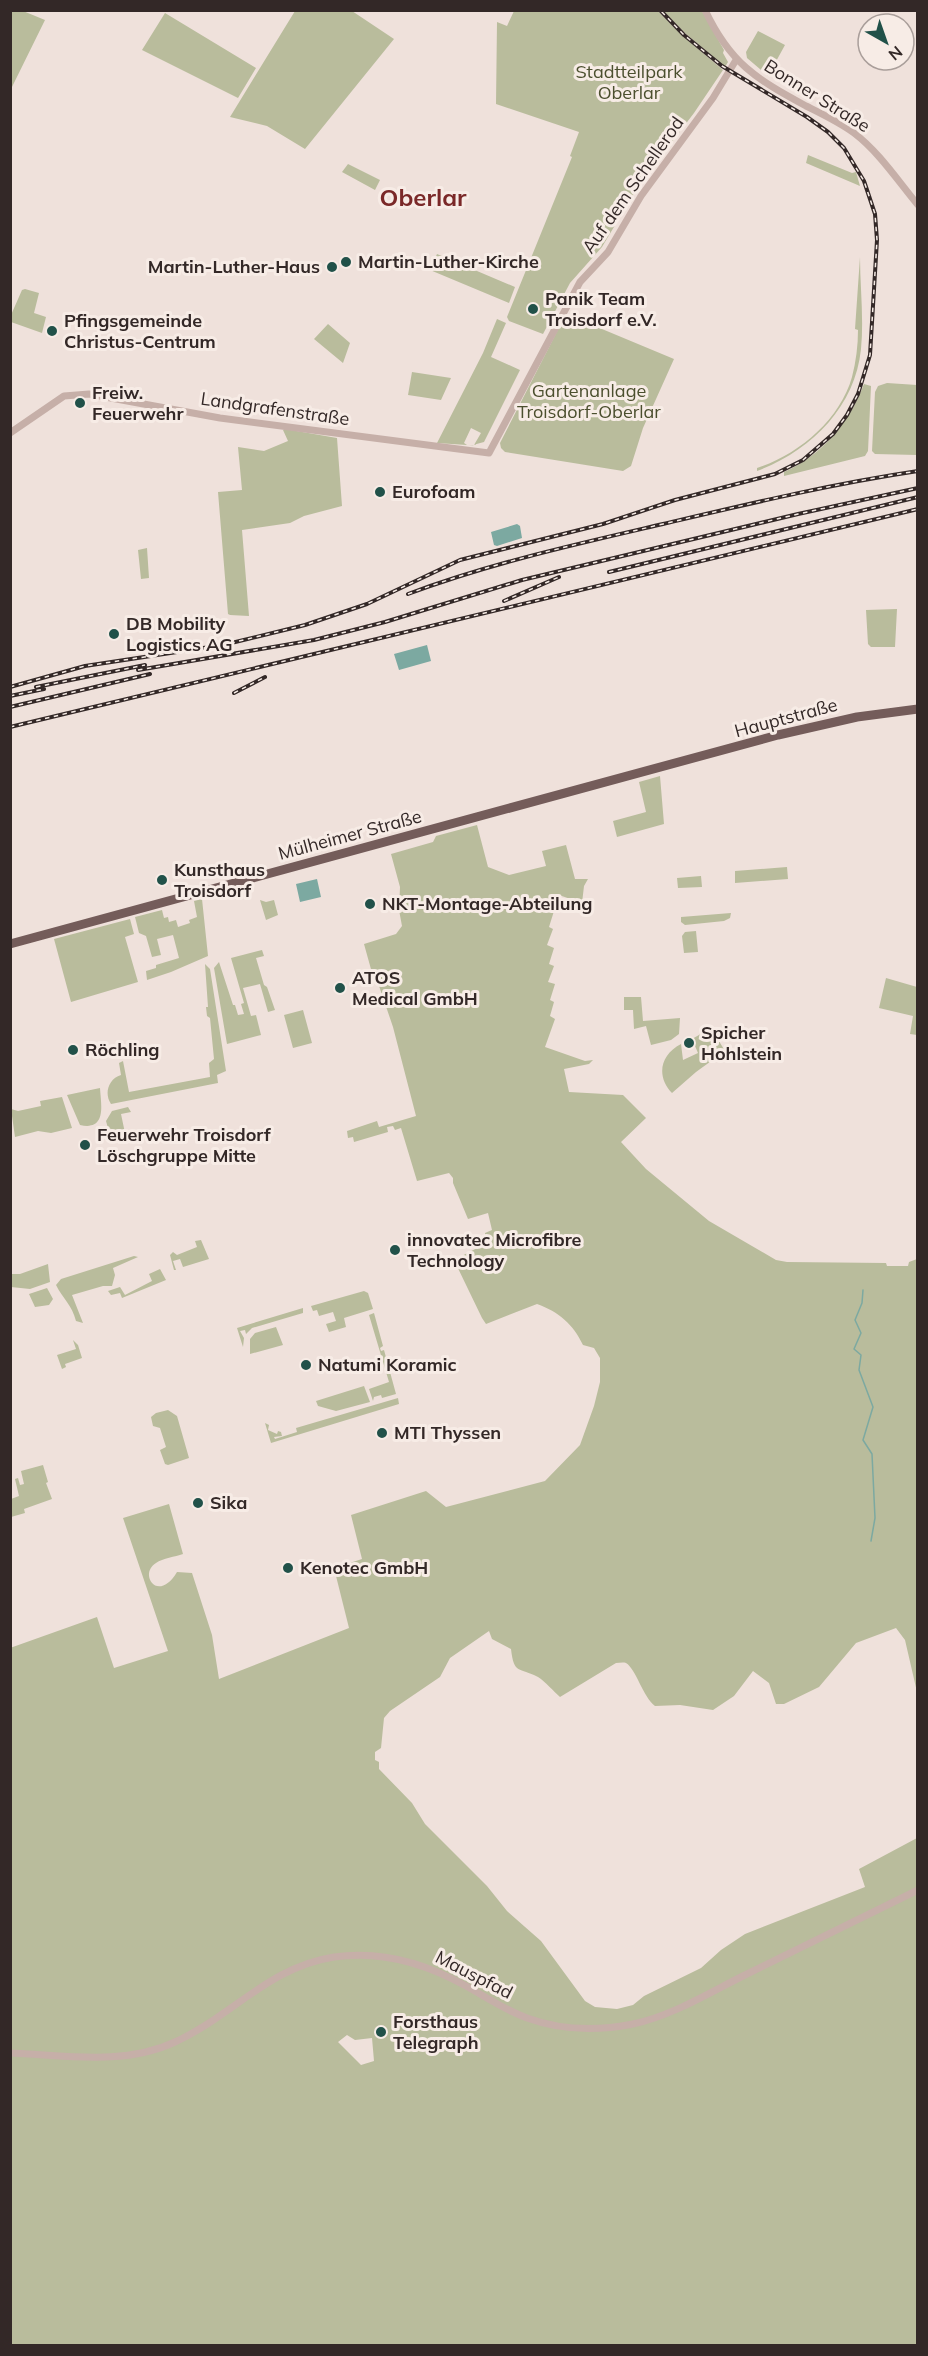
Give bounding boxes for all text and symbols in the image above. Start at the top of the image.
north arrow [856,12,916,72]
text: N [885,42,907,65]
street label: Bonner Straße [760,54,874,137]
park label: Stadtteilpark Oberlar [575,60,683,104]
street label: Auf dem Schellerod [577,112,688,258]
district label: Oberlar [380,182,467,212]
place label: Martin-Luther-Kirche [358,250,539,273]
place label: Martin-Luther-Haus [148,255,320,278]
marker: Martin-Luther-Kirche [339,255,353,269]
marker: Martin-Luther-Haus [325,260,339,274]
place label: Panik Team Troisdorf e.V. [545,287,657,331]
marker: Panik Team Troisdorf e.V. [526,302,540,316]
place label: Pfingsgemeinde Christus-Centrum [64,309,216,353]
marker: Pfingsgemeinde Christus-Centrum [45,324,59,338]
park label: Gartenanlage Troisdorf-Oberlar [517,379,661,423]
place label: Freiw. Feuerwehr [92,381,184,425]
street label: Landgrafenstraße [199,387,351,430]
marker: Freiw. Feuerwehr [73,396,87,410]
place label: Eurofoam [392,480,475,503]
marker: Eurofoam [373,485,387,499]
place label: DB Mobility Logistics AG [126,612,233,656]
marker: DB Mobility Logistics AG [107,627,121,641]
street label: Hauptstraße [732,693,840,742]
street label: Mülheimer Straße [276,804,424,865]
place label: Kunsthaus Troisdorf [174,858,265,902]
marker: Kunsthaus Troisdorf [155,873,169,887]
place label: NKT-Montage-Abteilung [382,892,592,915]
marker: NKT-Montage-Abteilung [363,897,377,911]
place label: ATOS Medical GmbH [352,966,478,1010]
marker: ATOS Medical GmbH [333,981,347,995]
place label: Spicher Hohlstein [701,1021,782,1065]
marker: Spicher Hohlstein [682,1036,696,1050]
place label: Röchling [85,1038,159,1061]
marker: Röchling [66,1043,80,1057]
place label: Feuerwehr Troisdorf Löschgruppe Mitte [97,1123,271,1167]
marker: Feuerwehr Troisdorf Löschgruppe Mitte [78,1138,92,1152]
place label: innovatec Microfibre Technology [407,1228,582,1272]
marker: innovatec Microfibre Technology [388,1243,402,1257]
place label: Natumi Koramic [318,1353,457,1376]
marker: Natumi Koramic [299,1358,313,1372]
place label: MTI Thyssen [394,1421,501,1444]
marker: MTI Thyssen [375,1426,389,1440]
place label: Sika [210,1491,247,1514]
marker: Sika [191,1496,205,1510]
place label: Kenotec GmbH [300,1556,428,1579]
marker: Kenotec GmbH [281,1561,295,1575]
street label: Mauspfad [432,1945,517,2004]
place label: Forsthaus Telegraph [393,2010,479,2054]
marker: Forsthaus Telegraph [374,2025,388,2039]

